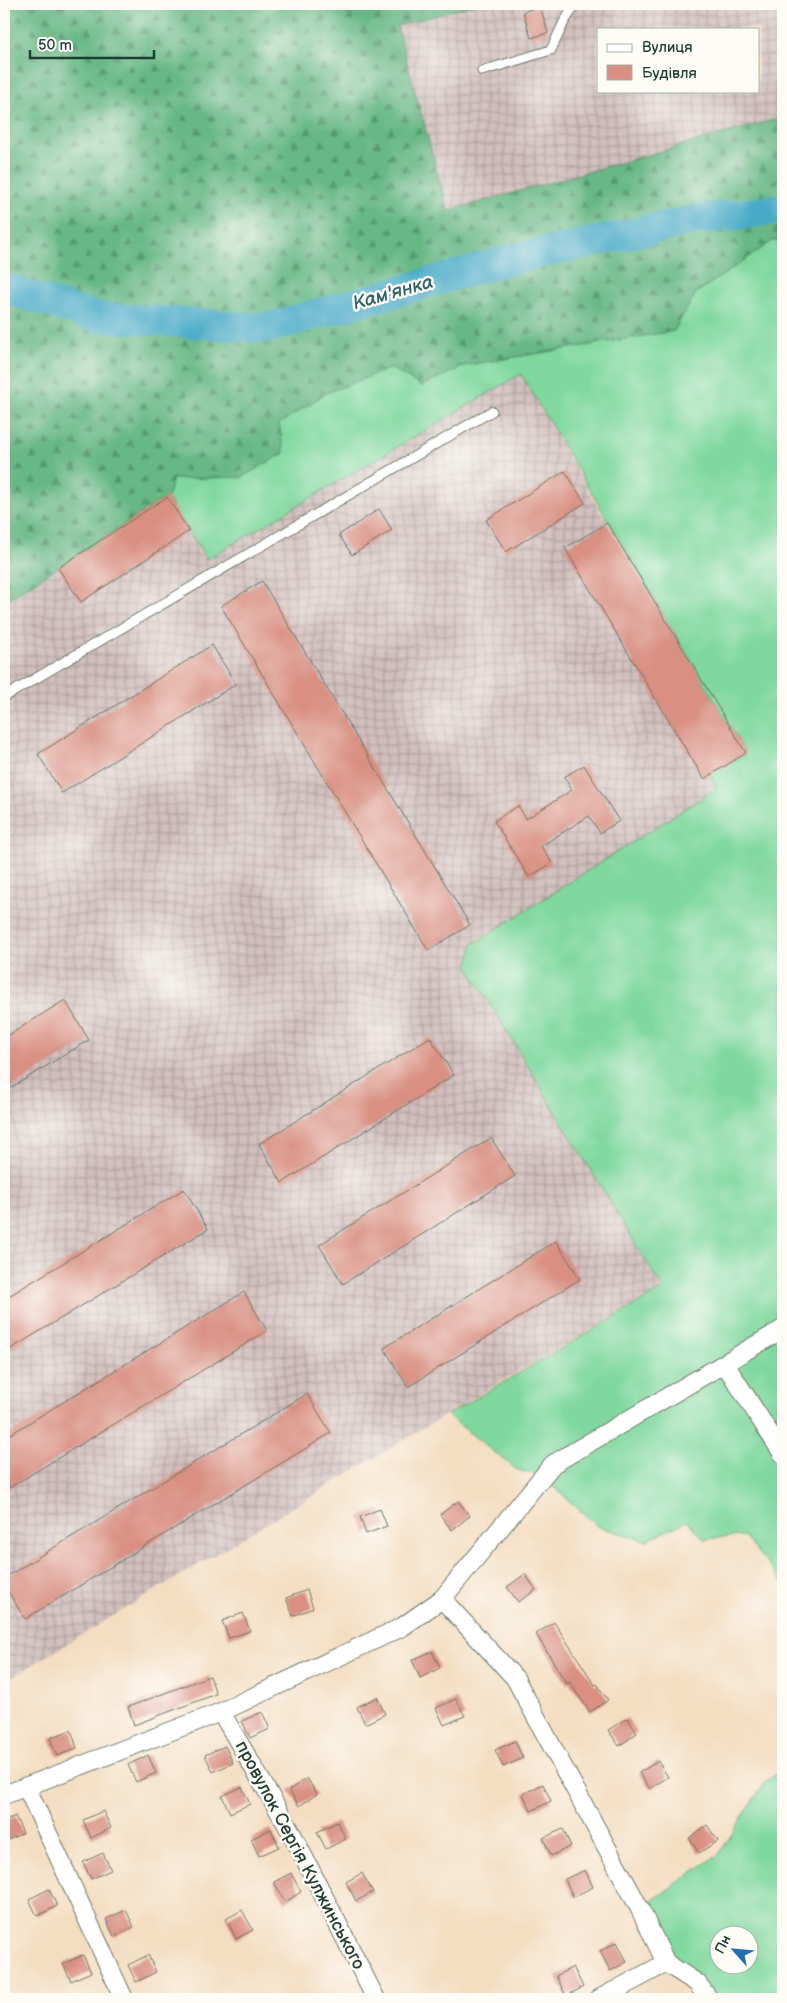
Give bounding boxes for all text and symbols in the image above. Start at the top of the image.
scale bar [30,28,154,60]
legend [597,28,760,92]
text: 50 m [38,36,72,55]
text: Вулиця [642,38,693,57]
text: Будівля [642,64,697,83]
water label: Кам'янка [350,271,436,315]
street label: провулок Сергія Кулжинського [231,1737,369,1973]
north arrow [710,1926,760,1976]
text: Пн [711,1932,735,1957]

